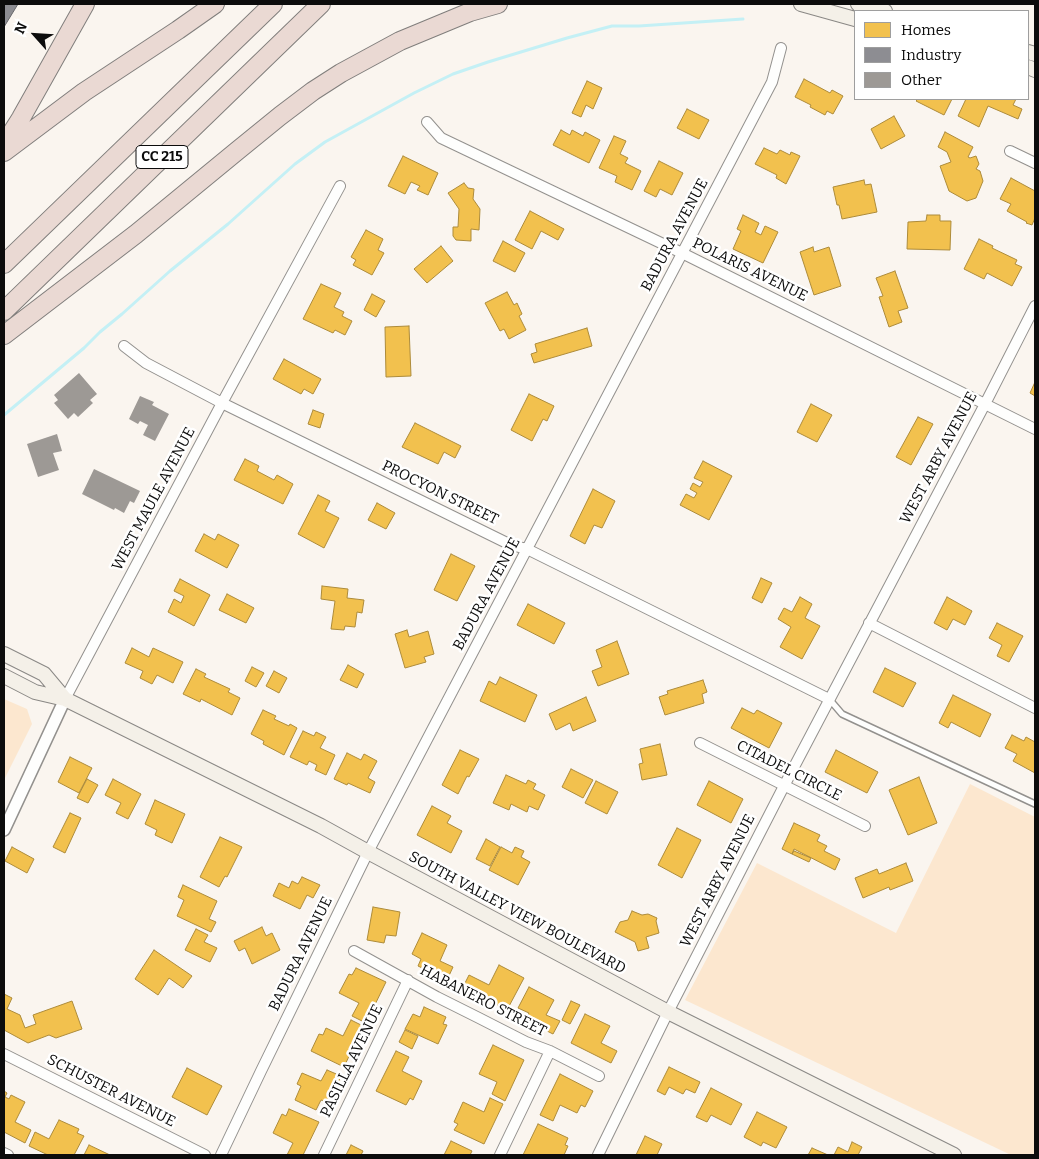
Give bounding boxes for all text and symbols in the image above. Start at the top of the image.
north arrow [10,10,60,60]
legend [854,10,1029,100]
text: N [11,20,31,37]
text: Homes [901,21,951,39]
text: Industry [901,46,961,64]
text: Other [901,71,942,89]
road number: CC 215 [136,146,188,168]
street label: BADURA AVENUE [638,175,712,295]
street label: POLARIS AVENUE [689,234,811,306]
street label: WEST ARBY AVENUE [897,389,981,527]
street label: WEST MAULE AVENUE [109,424,199,574]
street label: PROCYON STREET [379,457,501,529]
street label: BADURA AVENUE [450,534,524,654]
street label: CITADEL CIRCLE [733,737,845,805]
street label: WEST ARBY AVENUE [677,811,759,951]
street label: SOUTH VALLEY VIEW BOULEVARD [405,848,629,978]
street label: BADURA AVENUE [265,894,337,1014]
street label: HABANERO STREET [417,961,549,1041]
street label: PASILLA AVENUE [317,1002,387,1120]
street label: SCHUSTER AVENUE [44,1051,178,1131]

